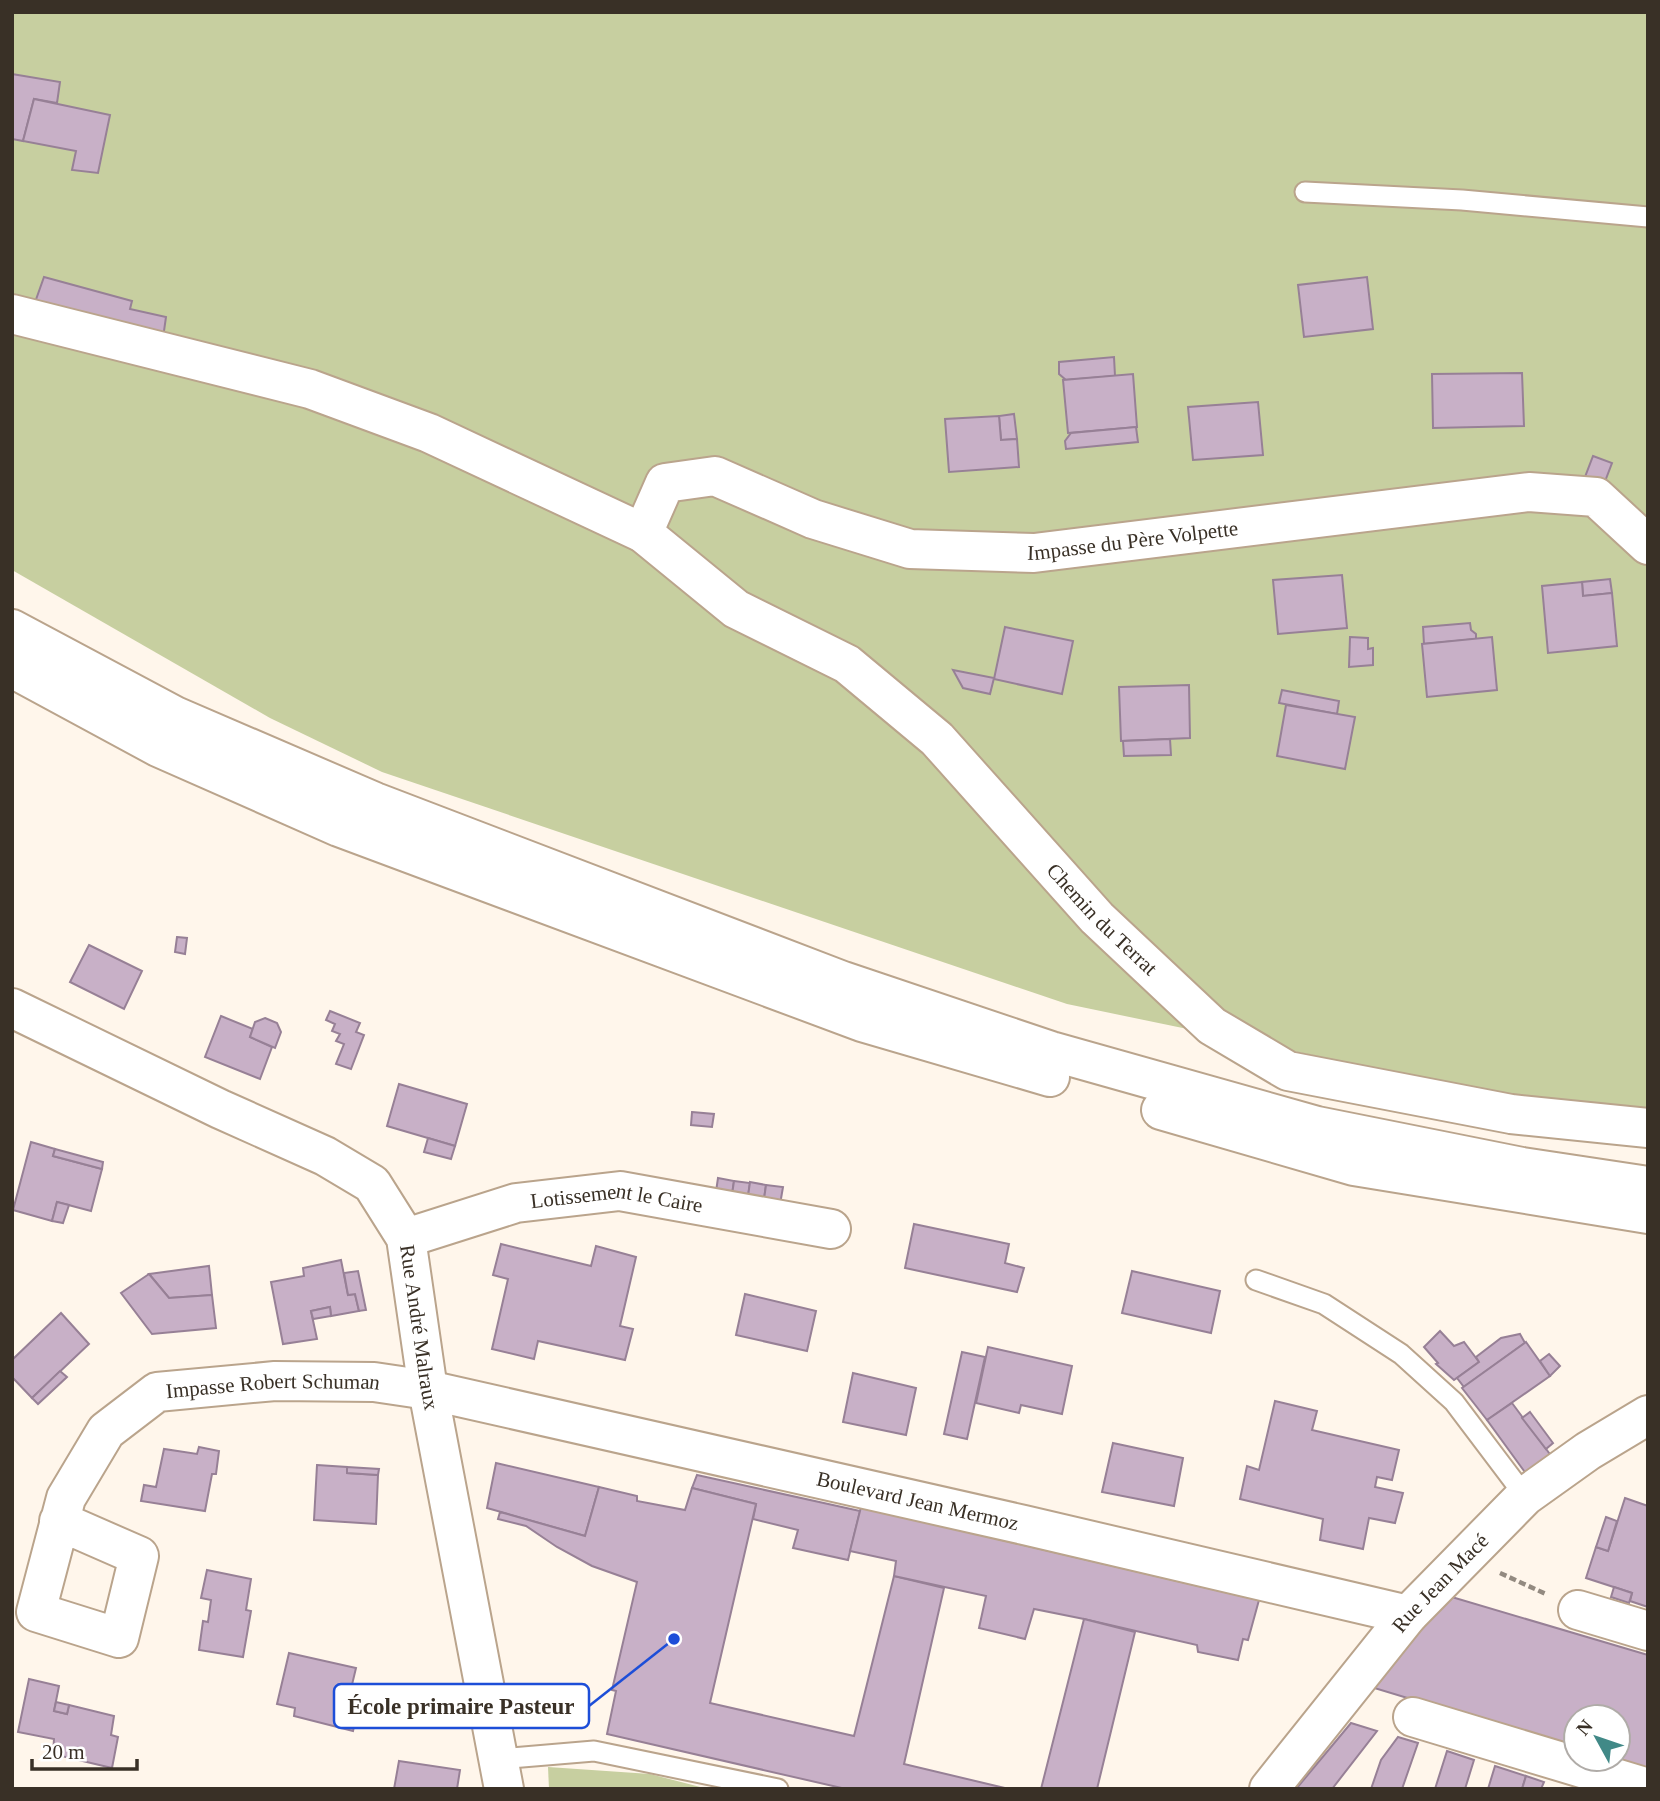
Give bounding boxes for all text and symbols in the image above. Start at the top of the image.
street label: Impasse du Père Volpette [1027,516,1239,565]
street label: Chemin du Terrat [1042,858,1162,980]
street label: Lotissement le Caire [529,1179,705,1218]
street label: Rue André Malraux [395,1243,444,1412]
street label: Impasse Robert Schuman [165,1369,382,1403]
street label: Boulevard Jean Mermoz [814,1466,1021,1535]
street label: Rue Jean Macé [1387,1529,1493,1637]
callout: École primaire Pasteur [334,1684,589,1728]
text: École primaire Pasteur [348,1694,574,1719]
north arrow [1562,1703,1632,1773]
text: N [1572,1715,1597,1739]
scale bar [32,1728,136,1772]
text: 20 m [42,1740,85,1764]

